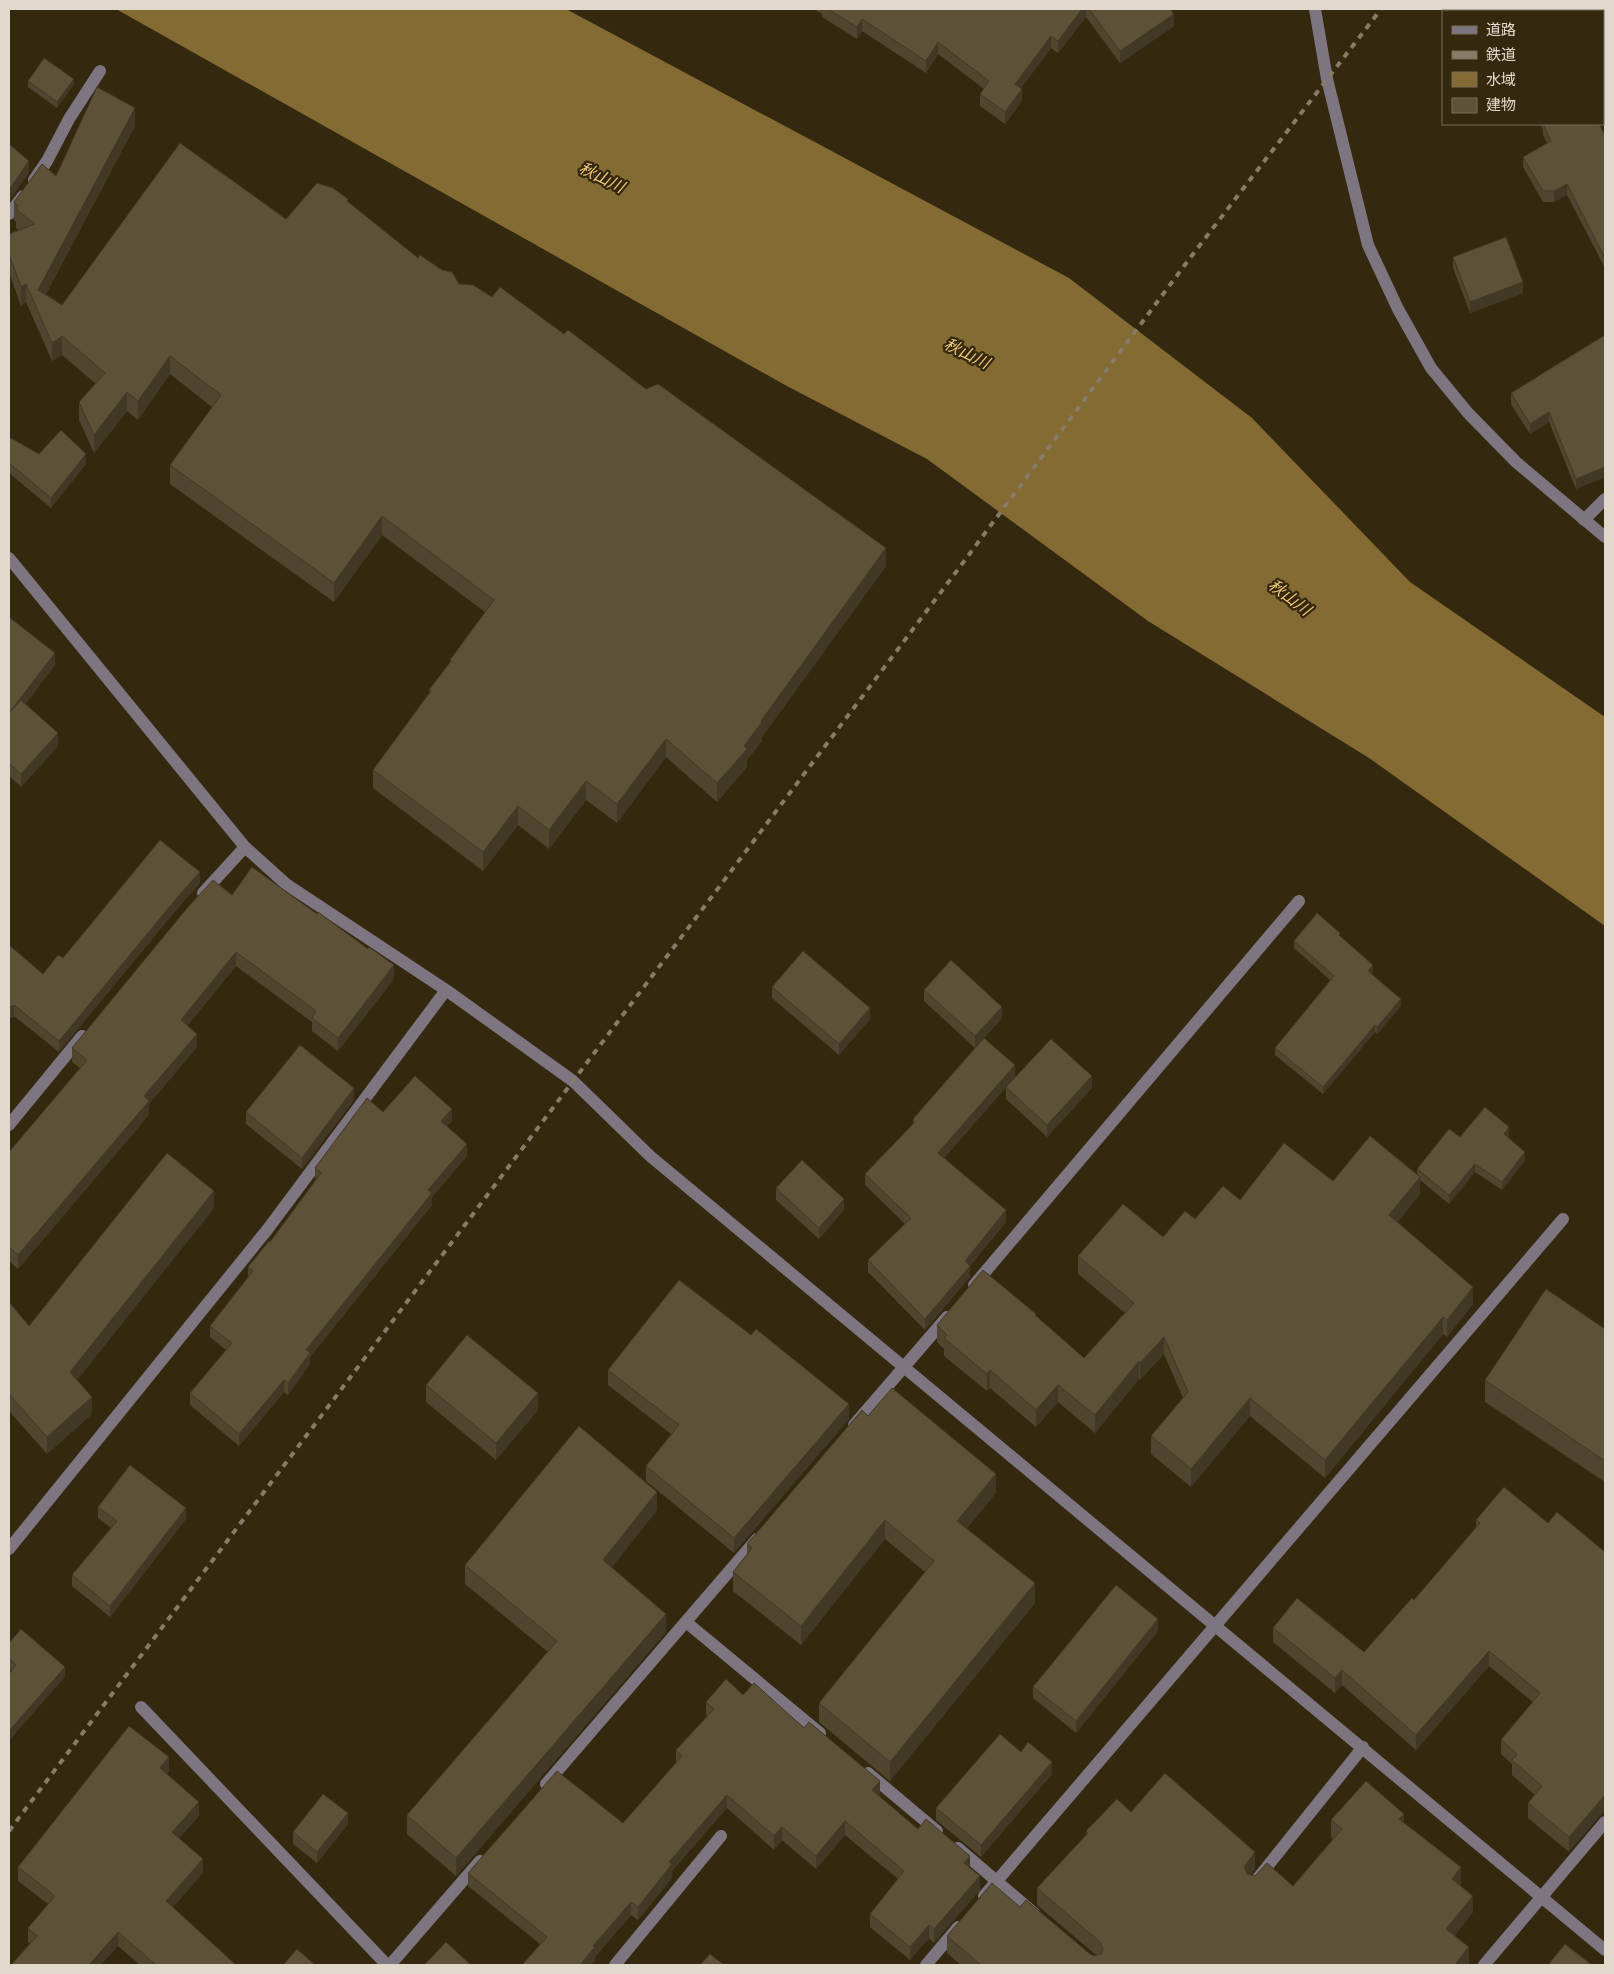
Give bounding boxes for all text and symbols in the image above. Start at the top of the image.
legend [1442,10,1604,125]
text: 道路 [1486,21,1516,40]
text: 鉄道 [1486,46,1516,65]
text: 水域 [1486,71,1516,90]
text: 建物 [1486,96,1516,115]
water label: 秋山川 [576,159,629,198]
water label: 秋山川 [941,335,994,374]
water label: 秋山川 [1264,576,1316,621]

